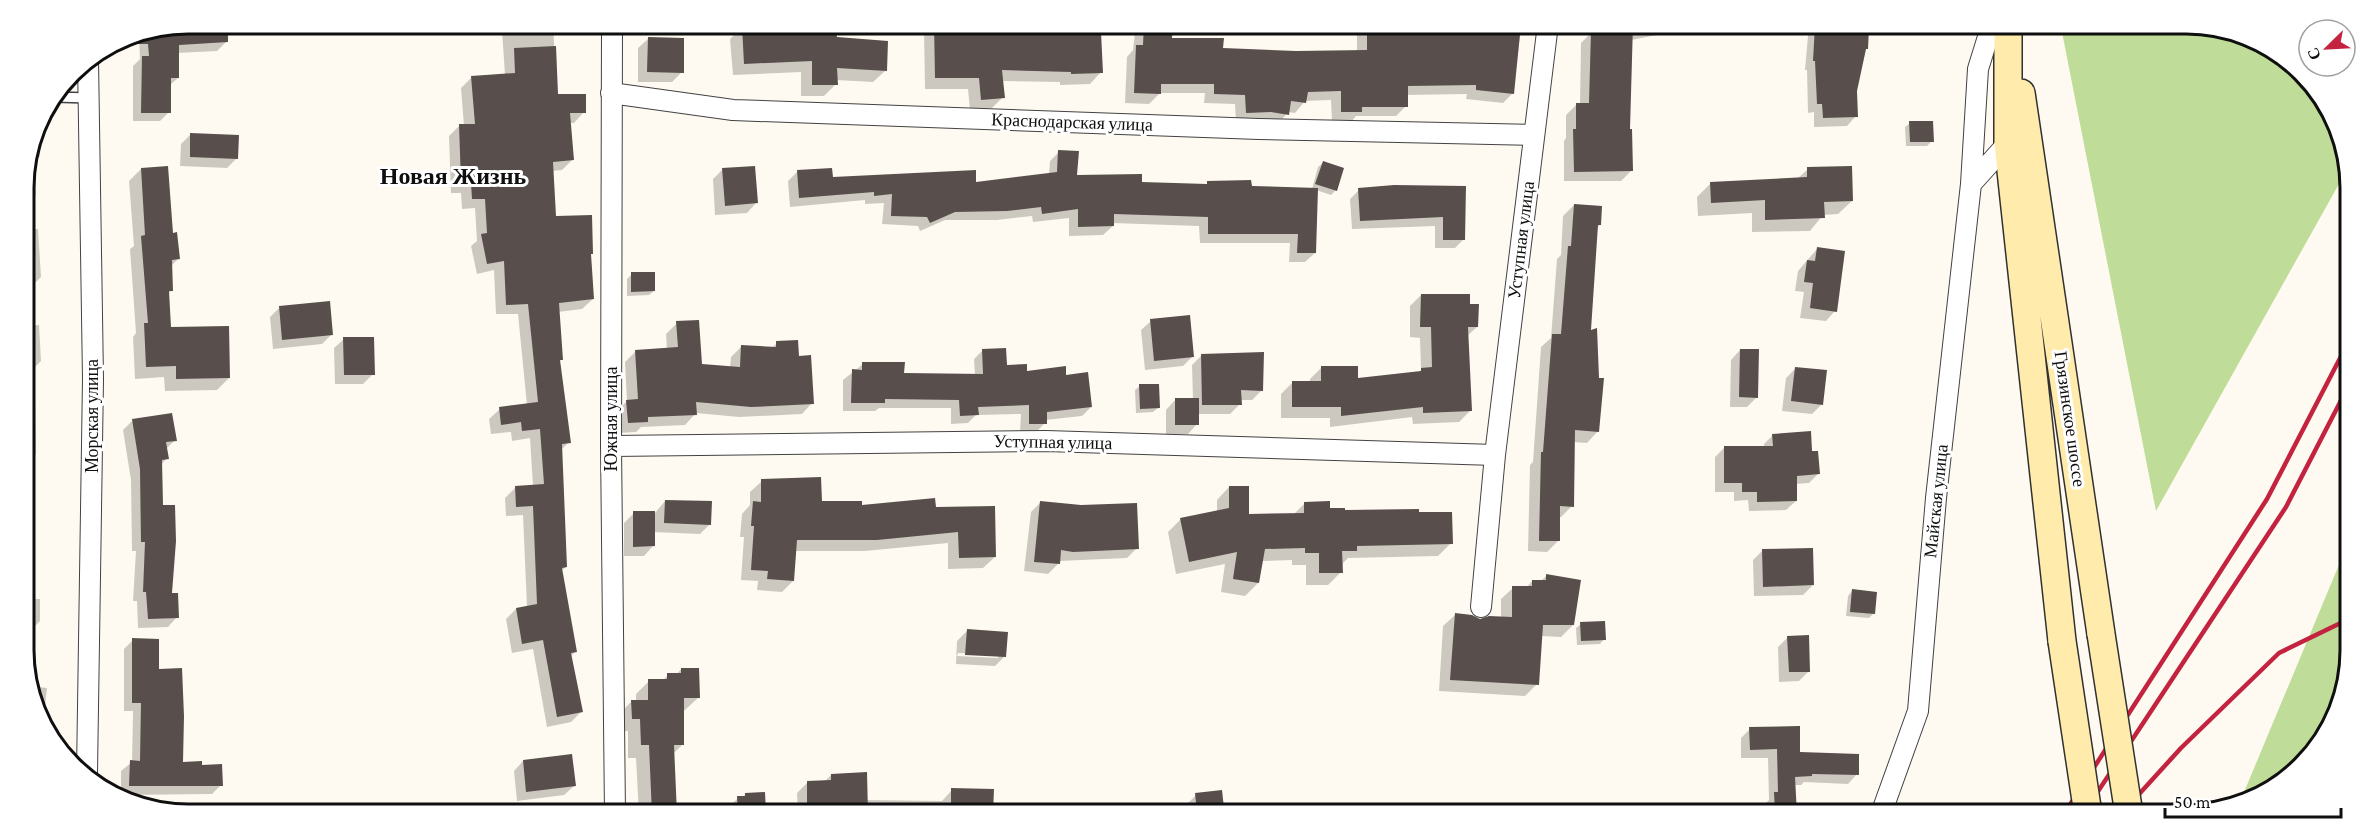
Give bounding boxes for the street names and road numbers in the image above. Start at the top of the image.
street label: Краснодарская улица [991,109,1153,135]
street label: Уступная улица [1504,180,1538,300]
street label: Грязинское шоссе [2051,350,2089,488]
street label: Морская улица [82,359,102,473]
street label: Южная улица [601,367,621,471]
street label: Уступная улица [994,431,1112,453]
street label: Майская улица [1920,443,1952,559]

